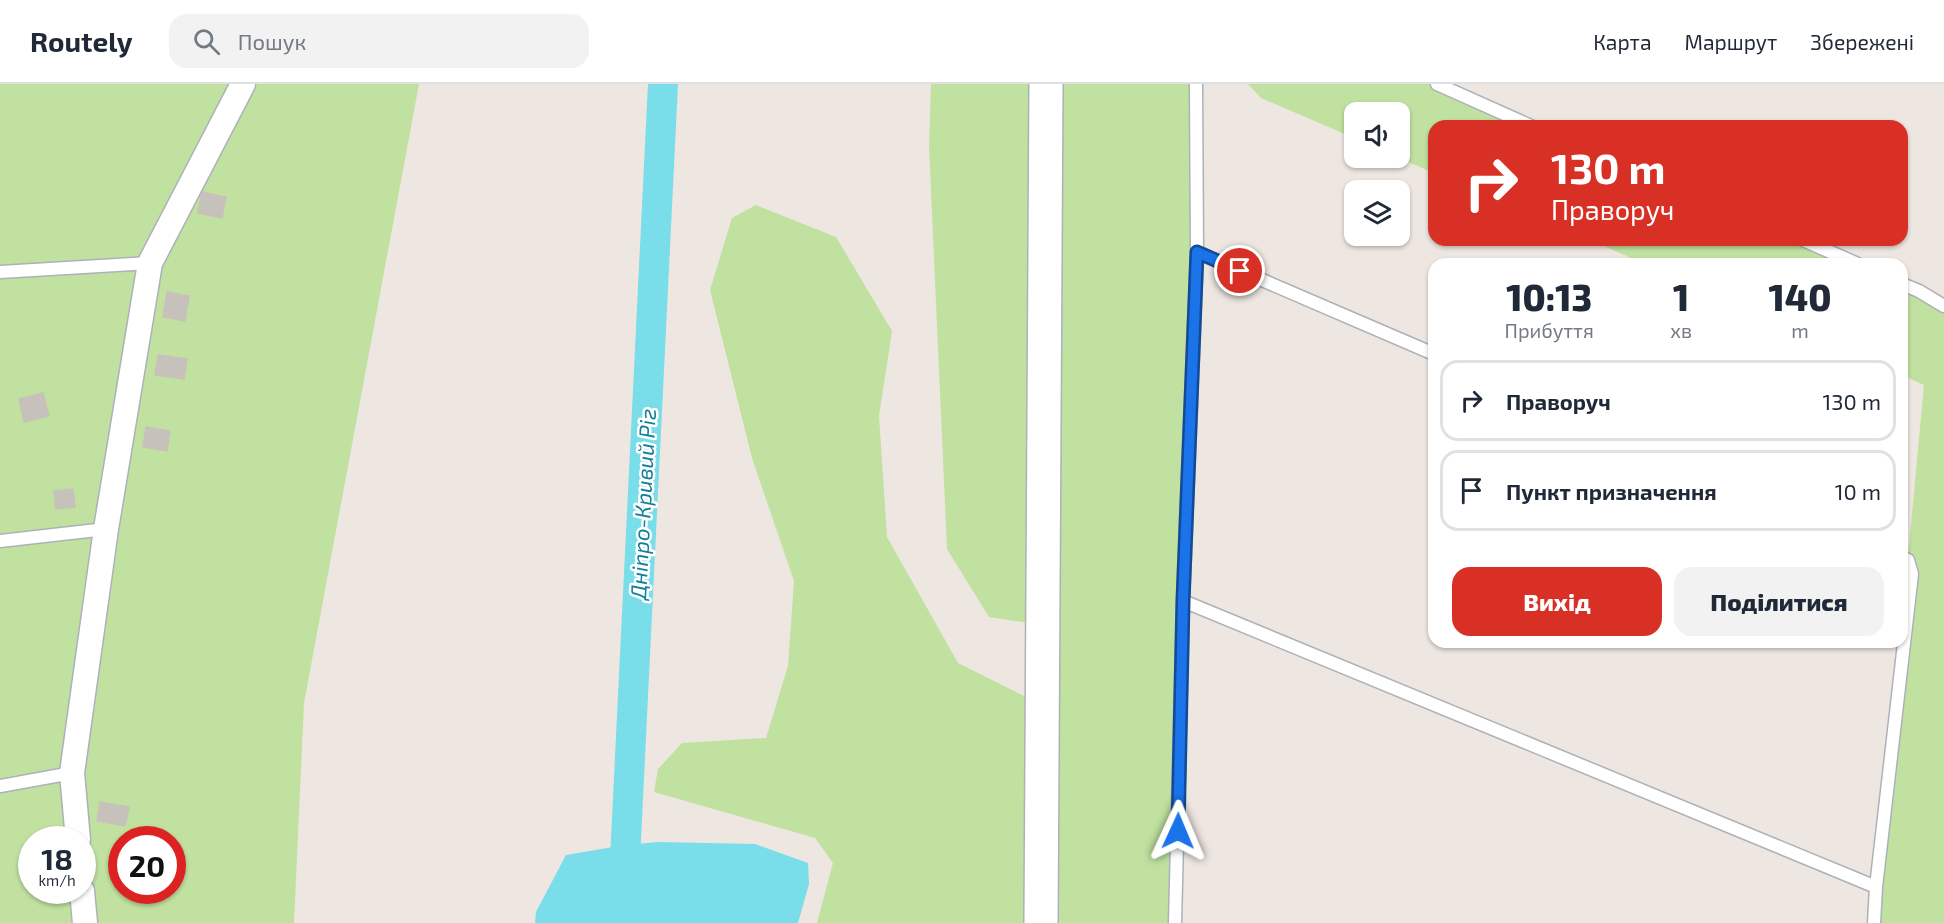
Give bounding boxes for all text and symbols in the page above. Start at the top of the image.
search box [169,14,589,68]
text: Routely [30,24,133,58]
icon: search [190,25,223,58]
text: Пошук [238,28,306,54]
text: Карта [1593,29,1652,54]
text: Маршрут [1685,29,1777,54]
text: Збережені [1810,29,1914,54]
map controls [1344,102,1410,246]
button: sound [1344,102,1410,168]
text: 130 m [1551,142,1666,192]
icon: right [1452,144,1530,222]
button: layers [1344,180,1410,246]
text: Праворуч [1551,193,1674,225]
pin [1214,245,1265,296]
icon: arrive [1223,254,1256,287]
text: 10:13 [1506,275,1592,318]
text: 1 [1673,275,1689,318]
text: 140 [1769,275,1831,318]
text: Прибуття [1505,318,1594,342]
text: хв [1670,318,1692,342]
text: m [1791,318,1809,342]
icon: right [1455,384,1488,417]
text: Праворуч [1506,388,1611,414]
text: 130 m [1823,388,1881,414]
water label: Дніпро-Кривий Ріг [624,408,660,601]
icon: arrive [1455,474,1488,507]
text: Пункт призначення [1506,478,1717,504]
text: 10 m [1835,478,1881,504]
button: Вихід [1452,567,1662,636]
button: Поділитися [1674,567,1884,636]
position arrow [1146,799,1210,863]
speed limit sign: 20 [108,826,186,904]
text: 18 [41,840,73,876]
text: km/h [38,871,76,889]

